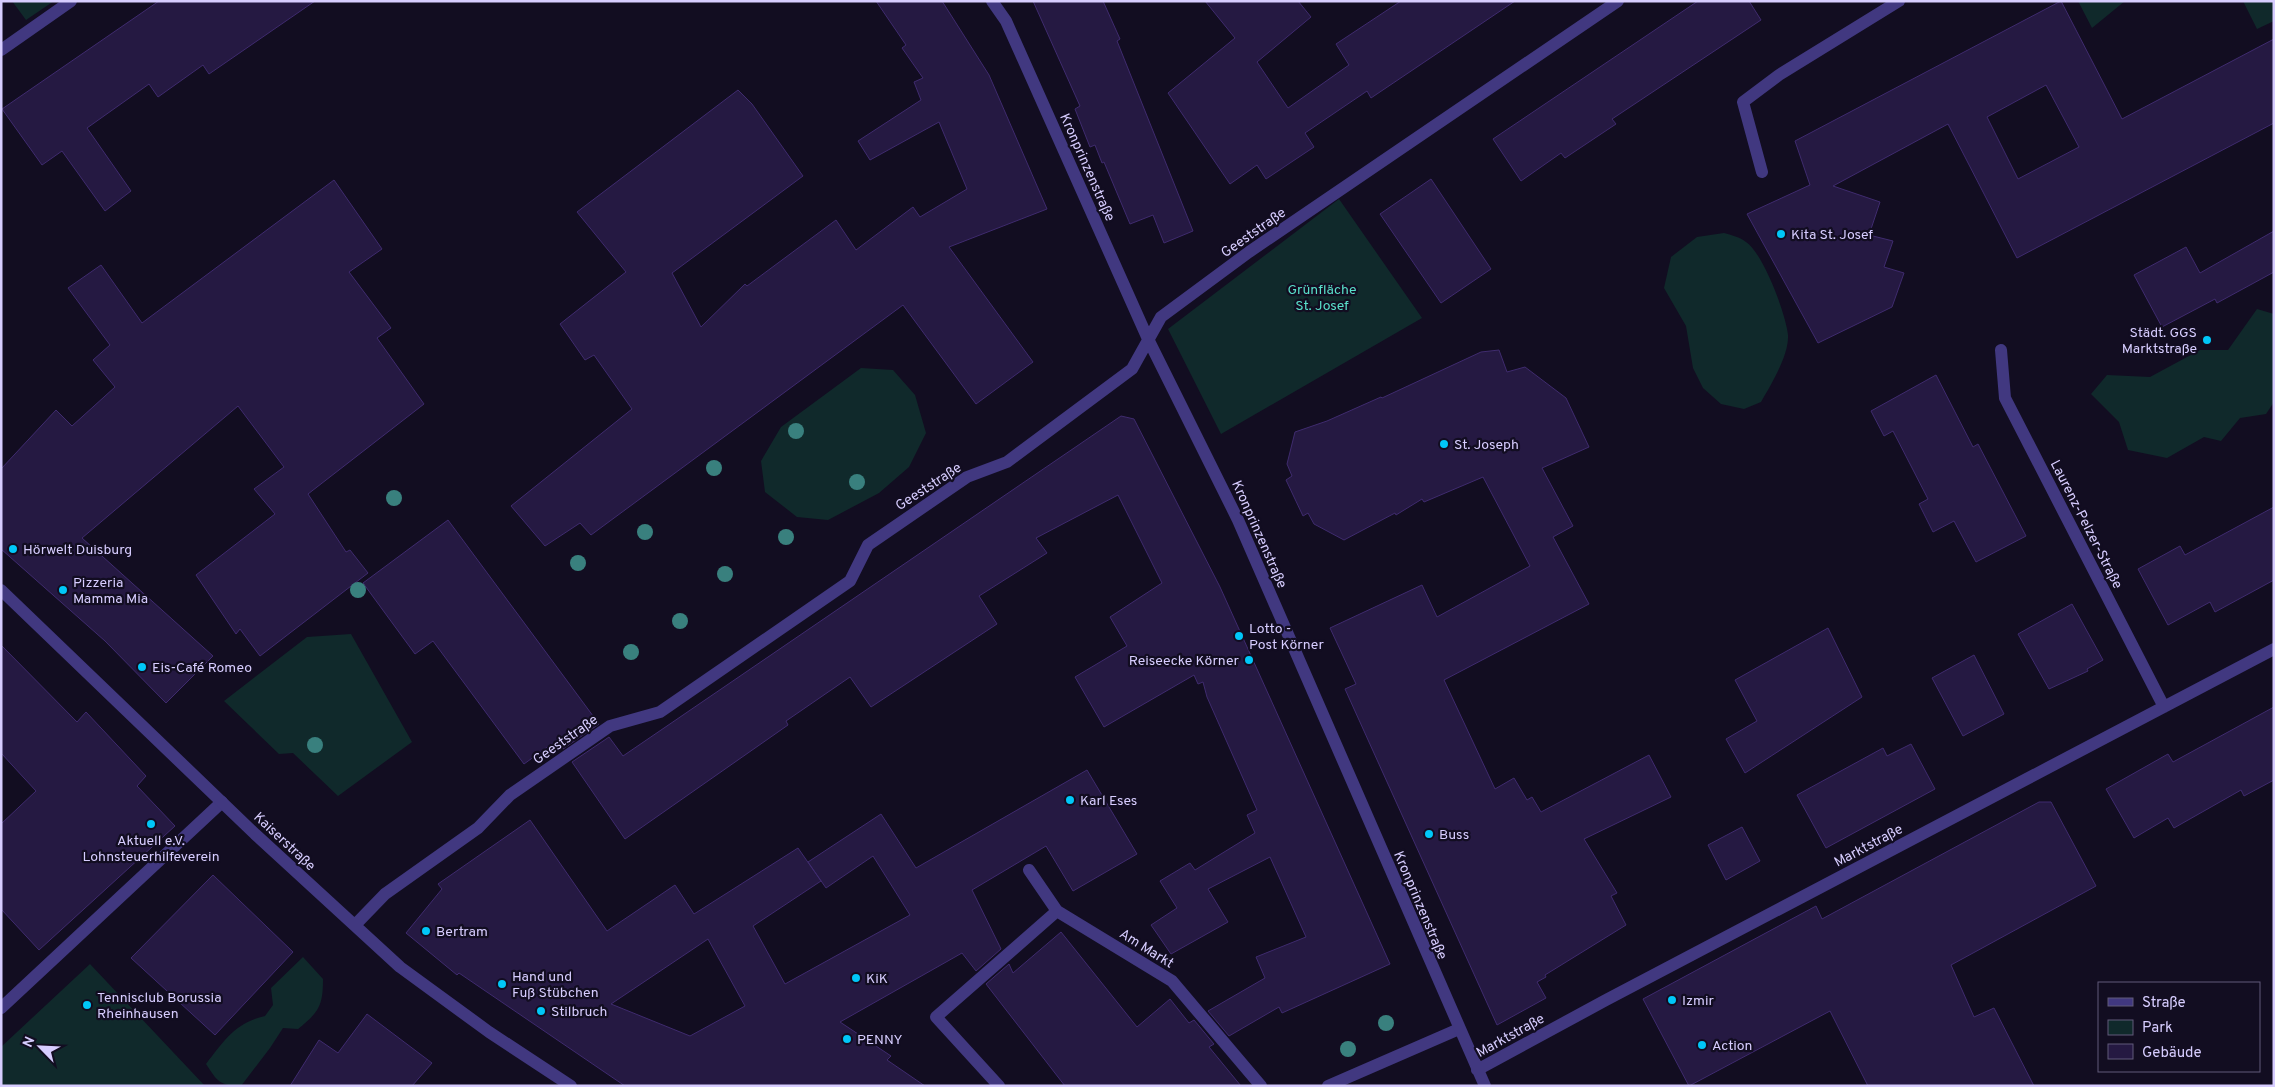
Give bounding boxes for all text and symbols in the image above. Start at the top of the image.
street label: Kronprinzenstraße [1055,111,1118,224]
street label: Geeststraße [1218,205,1290,262]
place label: Kita St. Josef [1791,227,1873,244]
marker: Kita St. Josef [1775,228,1787,240]
park label: Grünfläche St. Josef [1287,282,1357,315]
place label: Städt. GGS Marktstraße [2122,325,2197,358]
marker: Städt. GGS Marktstraße [2201,334,2213,346]
place label: St. Joseph [1454,437,1519,454]
marker: St. Joseph [1438,438,1450,450]
street label: Laurenz-Pelzer-Straße [2046,457,2126,592]
street label: Geeststraße [893,460,965,515]
street label: Kronprinzenstraße [1227,478,1290,591]
place label: Hörwelt Duisburg [23,542,132,559]
marker: Hörwelt Duisburg [7,543,19,555]
place label: Pizzeria Mamma Mia [73,575,148,608]
marker: Pizzeria Mamma Mia [57,584,69,596]
place label: Lotto - Post Körner [1249,621,1325,654]
marker: Lotto - Post Körner [1233,630,1245,642]
place label: Reiseecke Körner [1129,653,1240,670]
marker: Reiseecke Körner [1243,654,1255,666]
place label: Eis-Café Romeo [152,660,252,677]
marker: Eis-Café Romeo [136,661,148,673]
street label: Geeststraße [530,712,602,769]
place label: Karl Eses [1080,793,1137,810]
marker: Karl Eses [1064,794,1076,806]
street label: Kaiserstraße [250,809,318,875]
marker: Aktuell e.V. Lohnsteuerhilfeverein [145,818,157,830]
street label: Marktstraße [1832,821,1906,871]
place label: Buss [1439,827,1469,844]
marker: Buss [1423,828,1435,840]
place label: Aktuell e.V. Lohnsteuerhilfeverein [82,833,220,866]
street label: Kronprinzenstraße [1389,849,1450,962]
place label: Bertram [436,924,488,941]
marker: Bertram [420,925,432,937]
street label: Am Markt [1116,926,1177,973]
place label: Hand und Fuß Stübchen [512,969,599,1002]
place label: KiK [866,971,888,988]
marker: KiK [850,972,862,984]
marker: Hand und Fuß Stübchen [496,978,508,990]
legend [2098,982,2260,1072]
place label: Tennisclub Borussia Rheinhausen [97,990,222,1023]
place label: Izmir [1682,993,1714,1010]
marker: Izmir [1666,994,1678,1006]
text: Straße [2142,994,2186,1013]
marker: Tennisclub Borussia Rheinhausen [81,999,93,1011]
place label: Stilbruch [551,1004,607,1021]
marker: Stilbruch [535,1005,547,1017]
street label: Marktstraße [1474,1011,1548,1062]
text: Park [2142,1019,2173,1038]
north arrow [15,1022,65,1072]
place label: PENNY [857,1032,903,1049]
marker: PENNY [841,1033,853,1045]
text: N [20,1034,39,1050]
place label: Action [1712,1038,1752,1055]
marker: Action [1696,1039,1708,1051]
text: Gebäude [2142,1044,2202,1063]

